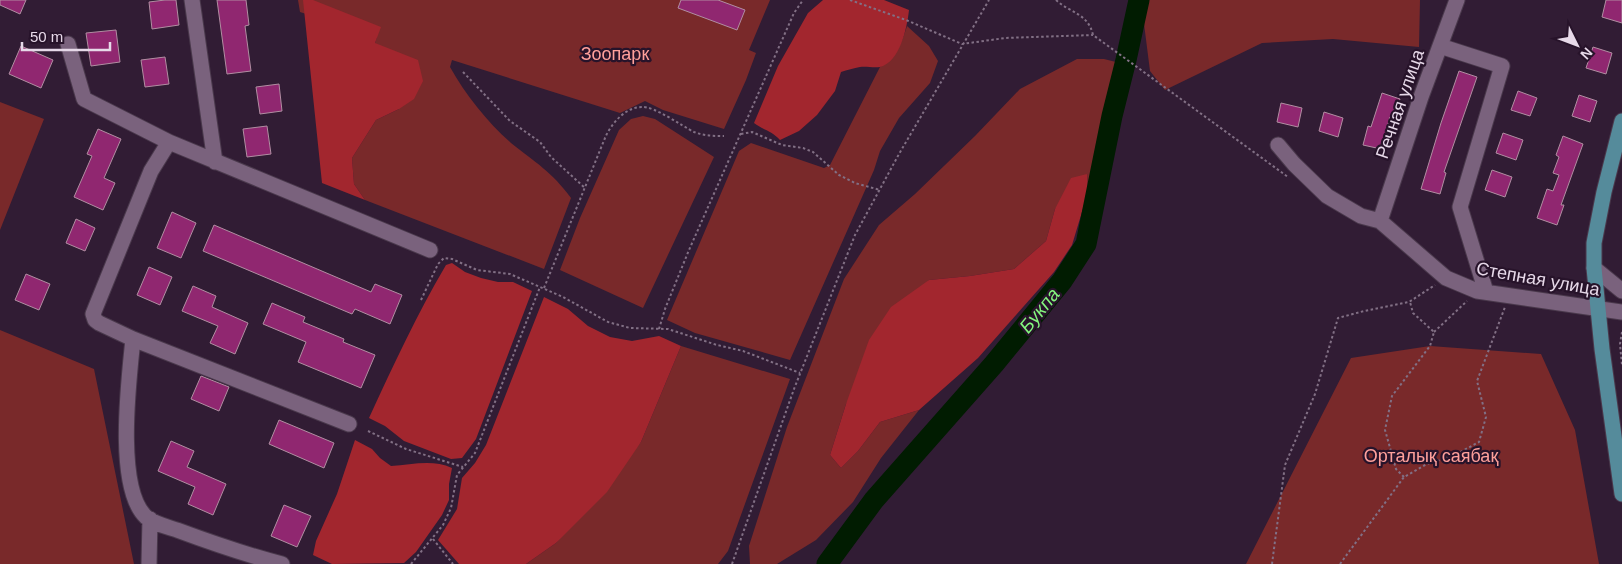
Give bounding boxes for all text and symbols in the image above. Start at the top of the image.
scale bar [22,20,110,52]
north arrow [1552,20,1602,70]
text: 50 m [30,28,63,45]
park label: Зоопарк [581,44,649,64]
text: N [1577,45,1596,63]
street label: Речная улица [1372,46,1428,161]
street label: Степная улица [1475,258,1602,300]
water label: Букпа [1015,284,1064,337]
park label: Орталық саябақ [1364,446,1498,466]

